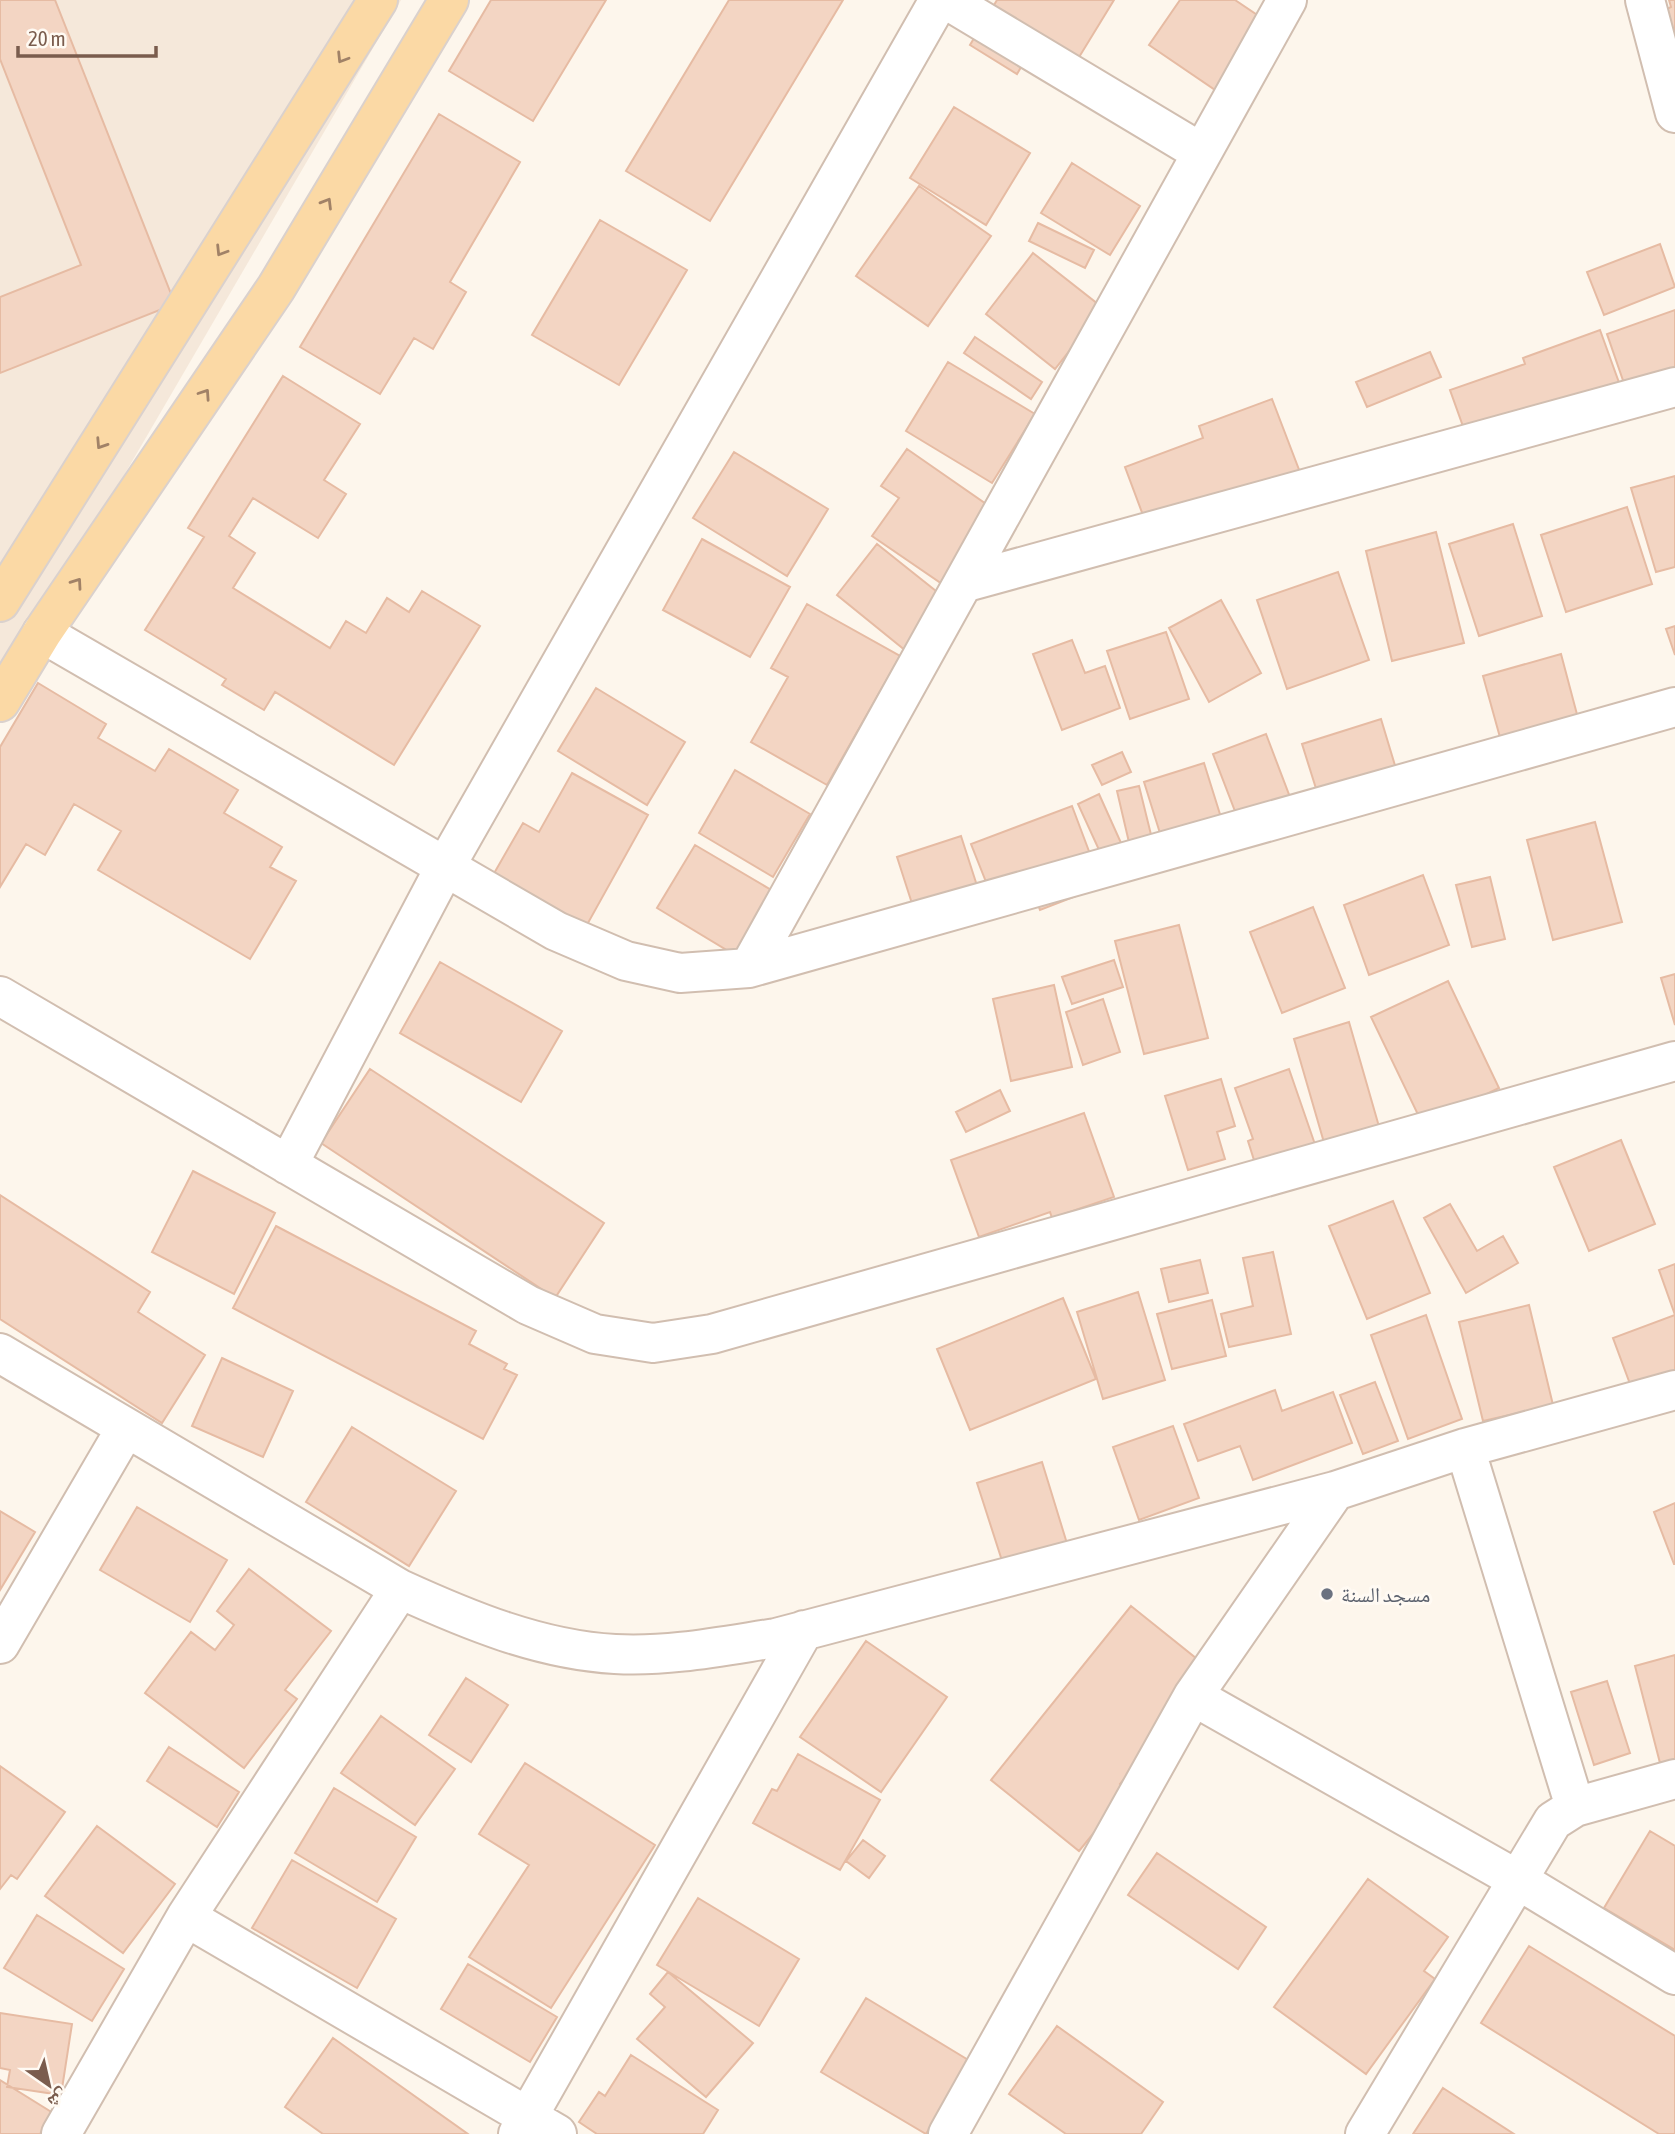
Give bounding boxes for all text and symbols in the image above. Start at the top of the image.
scale bar [18,14,156,58]
text: 20 m [28,26,66,50]
one-way arrow [337,50,350,63]
one-way arrow [319,197,332,210]
one-way arrow [217,243,230,256]
one-way arrow [196,389,209,402]
one-way arrow [96,436,109,449]
one-way arrow [69,578,81,591]
place label: مسجد السنة [1341,1582,1430,1606]
marker: مسجد السنة [1319,1586,1335,1602]
north arrow [14,2050,84,2120]
text: ش [43,2084,73,2114]

